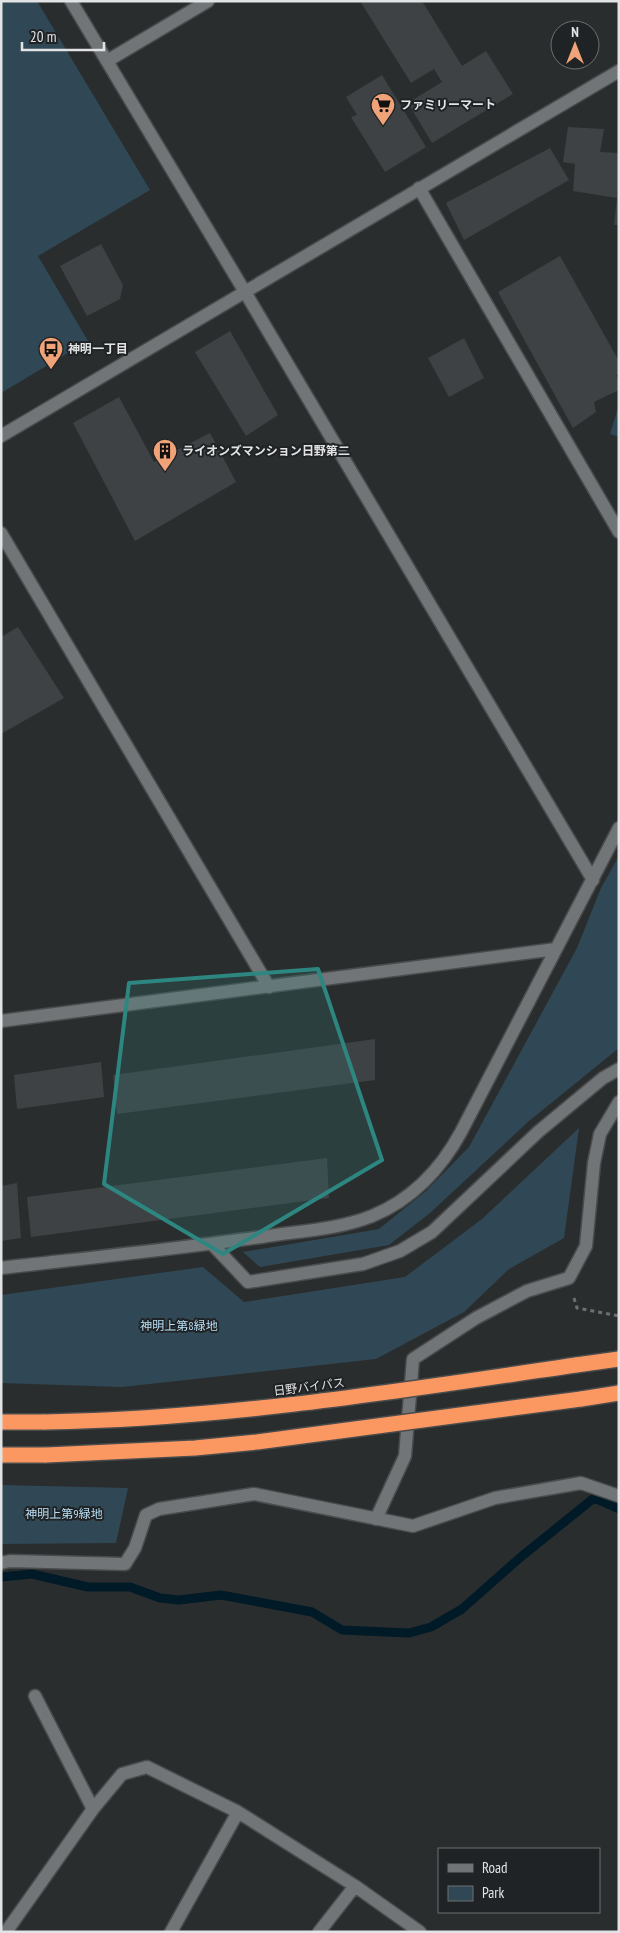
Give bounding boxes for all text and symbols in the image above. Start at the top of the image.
scale bar [22,20,105,52]
north arrow [550,20,600,70]
text: N [571,23,579,41]
text: 20 m [30,27,56,46]
supermarket icon: ファミリーマート [370,92,396,126]
place label: ファミリーマート [400,97,496,112]
bus stop icon: 神明一丁目 [38,336,64,370]
place label: 神明一丁目 [68,341,128,356]
building icon: ライオンズマンション日野第二 [152,438,178,472]
place label: ライオンズマンション日野第二 [182,443,350,458]
park label: 神明上第8緑地 [140,1318,218,1333]
street label: 日野バイパス [272,1375,345,1398]
park label: 神明上第9緑地 [25,1506,103,1521]
legend [438,1848,600,1913]
text: Road [482,1858,508,1877]
text: Park [482,1883,504,1902]

